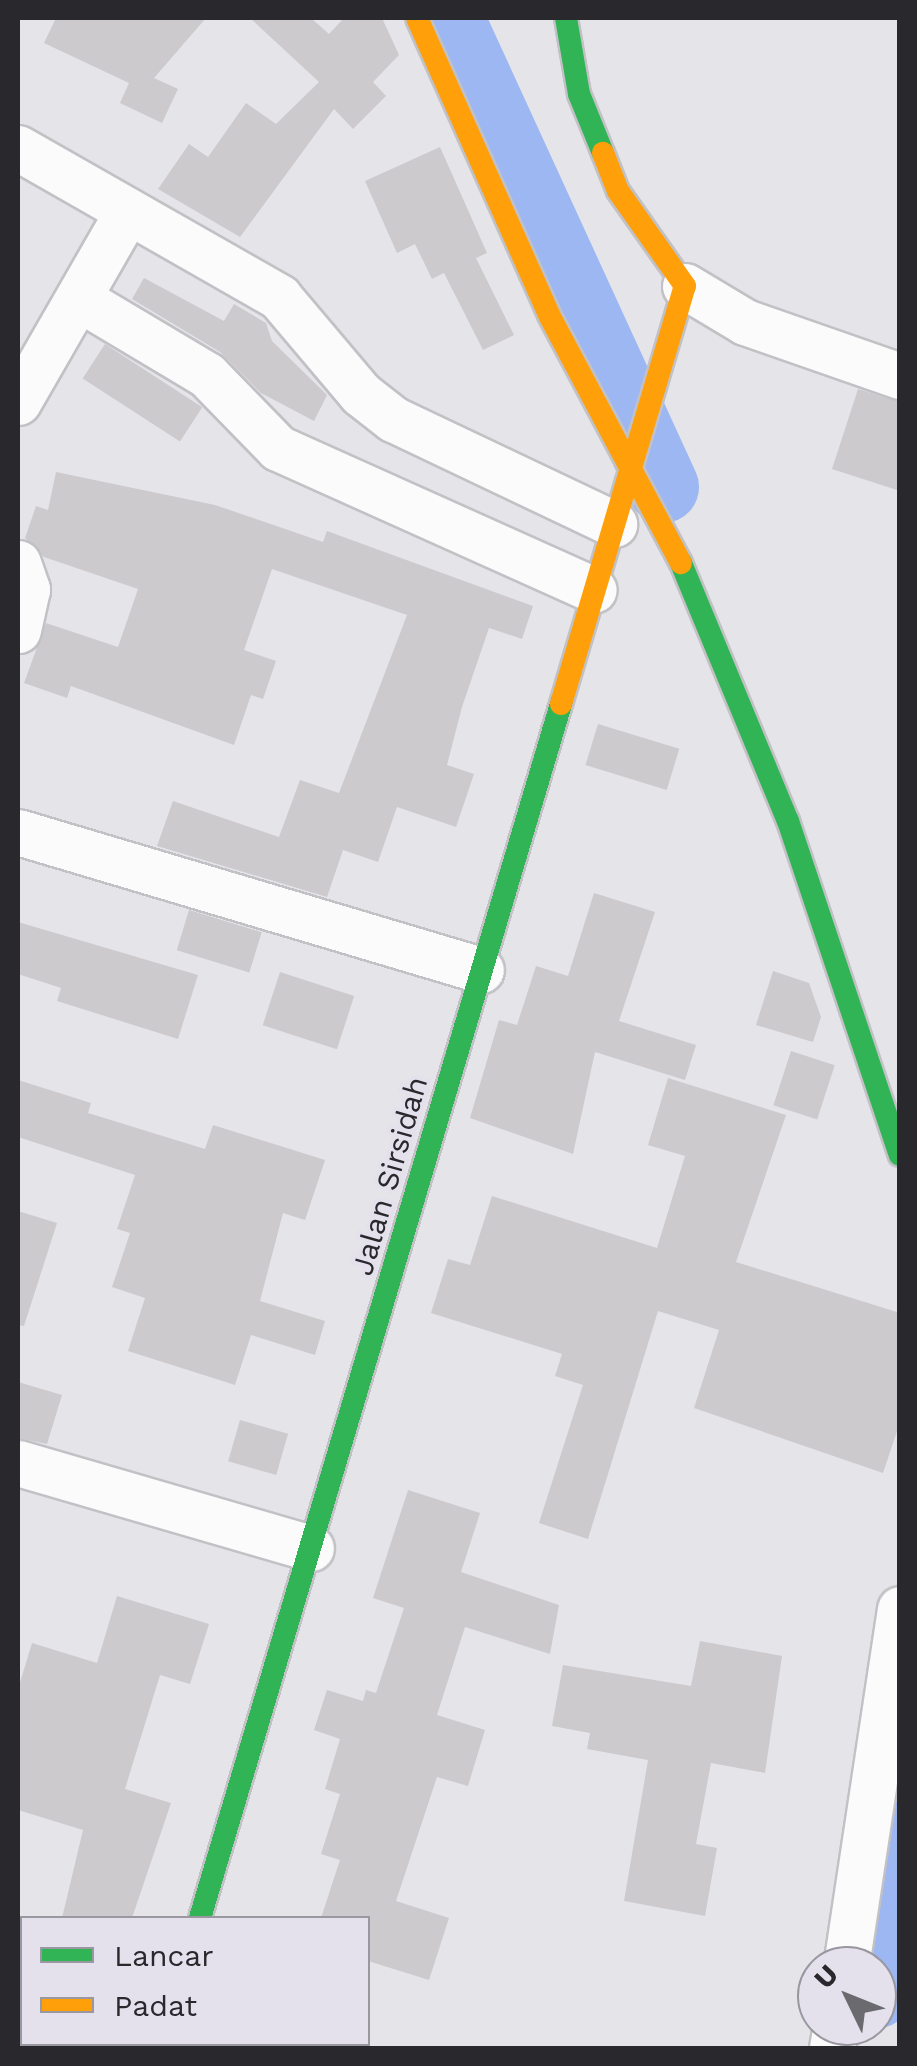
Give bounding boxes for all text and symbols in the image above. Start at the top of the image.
street label: Jalan Sirsidah [344,1072,436,1280]
legend [20,1916,370,2046]
text: Lancar [114,1938,214,1973]
north arrow [797,1946,897,2046]
text: U [807,1958,845,1995]
text: Padat [114,1988,197,2023]

